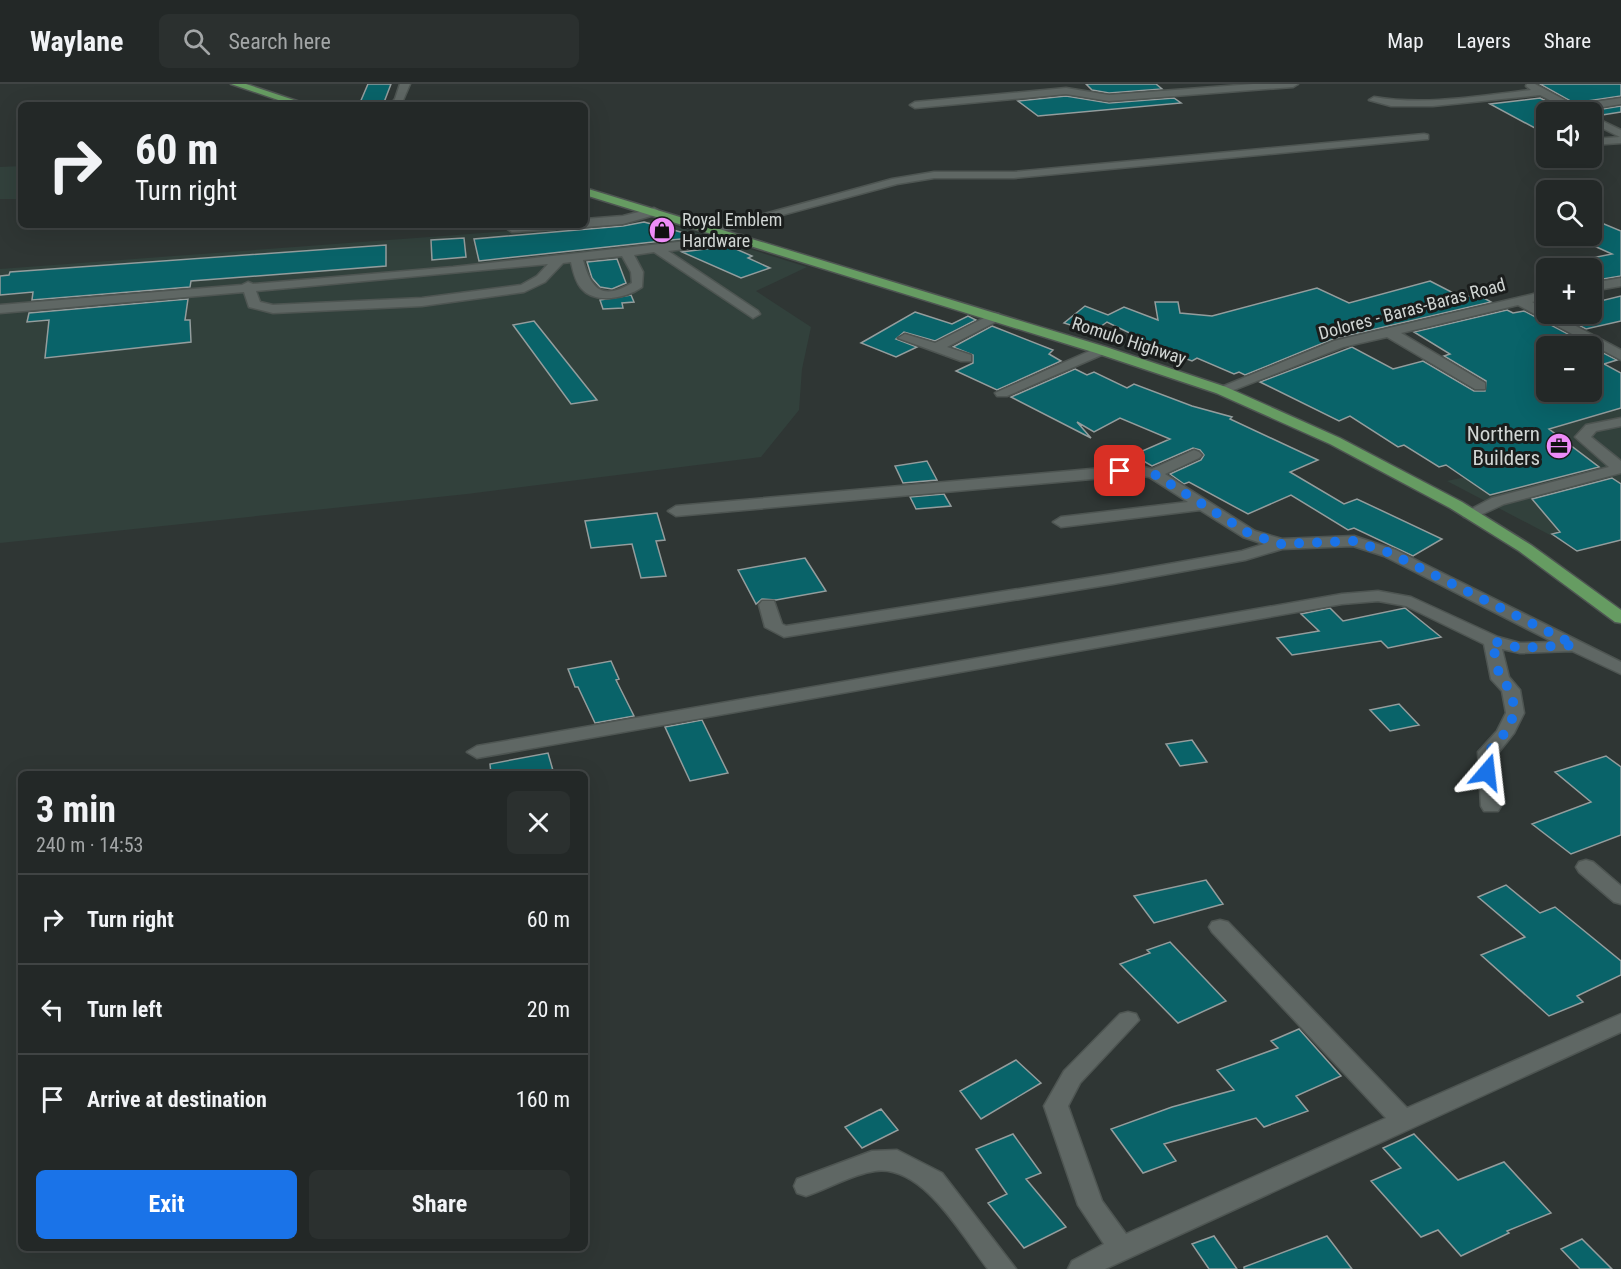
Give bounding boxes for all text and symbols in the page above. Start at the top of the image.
search box [159,14,579,68]
text: Waylane [30,25,123,58]
icon: search [180,25,213,58]
text: Search here [228,29,331,54]
text: Map [1387,29,1424,53]
text: Layers [1457,29,1511,53]
text: Share [1544,29,1591,53]
map controls [1536,102,1602,402]
button: sound [1536,102,1602,168]
text: 60 m [135,125,218,174]
icon: right [36,126,114,204]
text: Turn right [135,175,237,207]
button: search [1536,180,1602,246]
place label: Royal Emblem Hardware [682,209,782,251]
shop icon: Royal Emblem Hardware [647,215,677,245]
button: + [1536,258,1602,324]
street label: Dolores - Baras-Baras Road [1316,273,1508,344]
street label: Romulo Highway [1069,312,1189,369]
button: − [1536,336,1602,402]
place label: Northern Builders [1467,422,1540,470]
office icon: Northern Builders [1544,431,1574,461]
pin [1094,445,1145,496]
icon: arrive [1103,454,1136,487]
position arrow [1455,740,1519,804]
text: 3 min [36,789,116,831]
button: close [507,791,570,854]
text: 240 m · 14:53 [36,833,143,857]
icon: right [36,903,69,936]
text: Turn right [87,907,174,932]
text: 60 m [527,907,570,932]
icon: left [36,993,69,1026]
text: Turn left [87,997,162,1022]
text: 20 m [527,997,570,1022]
icon: arrive [36,1083,69,1116]
text: Arrive at destination [87,1087,267,1112]
text: 160 m [516,1087,570,1112]
button: Exit [36,1170,297,1239]
button: Share [309,1170,570,1239]

